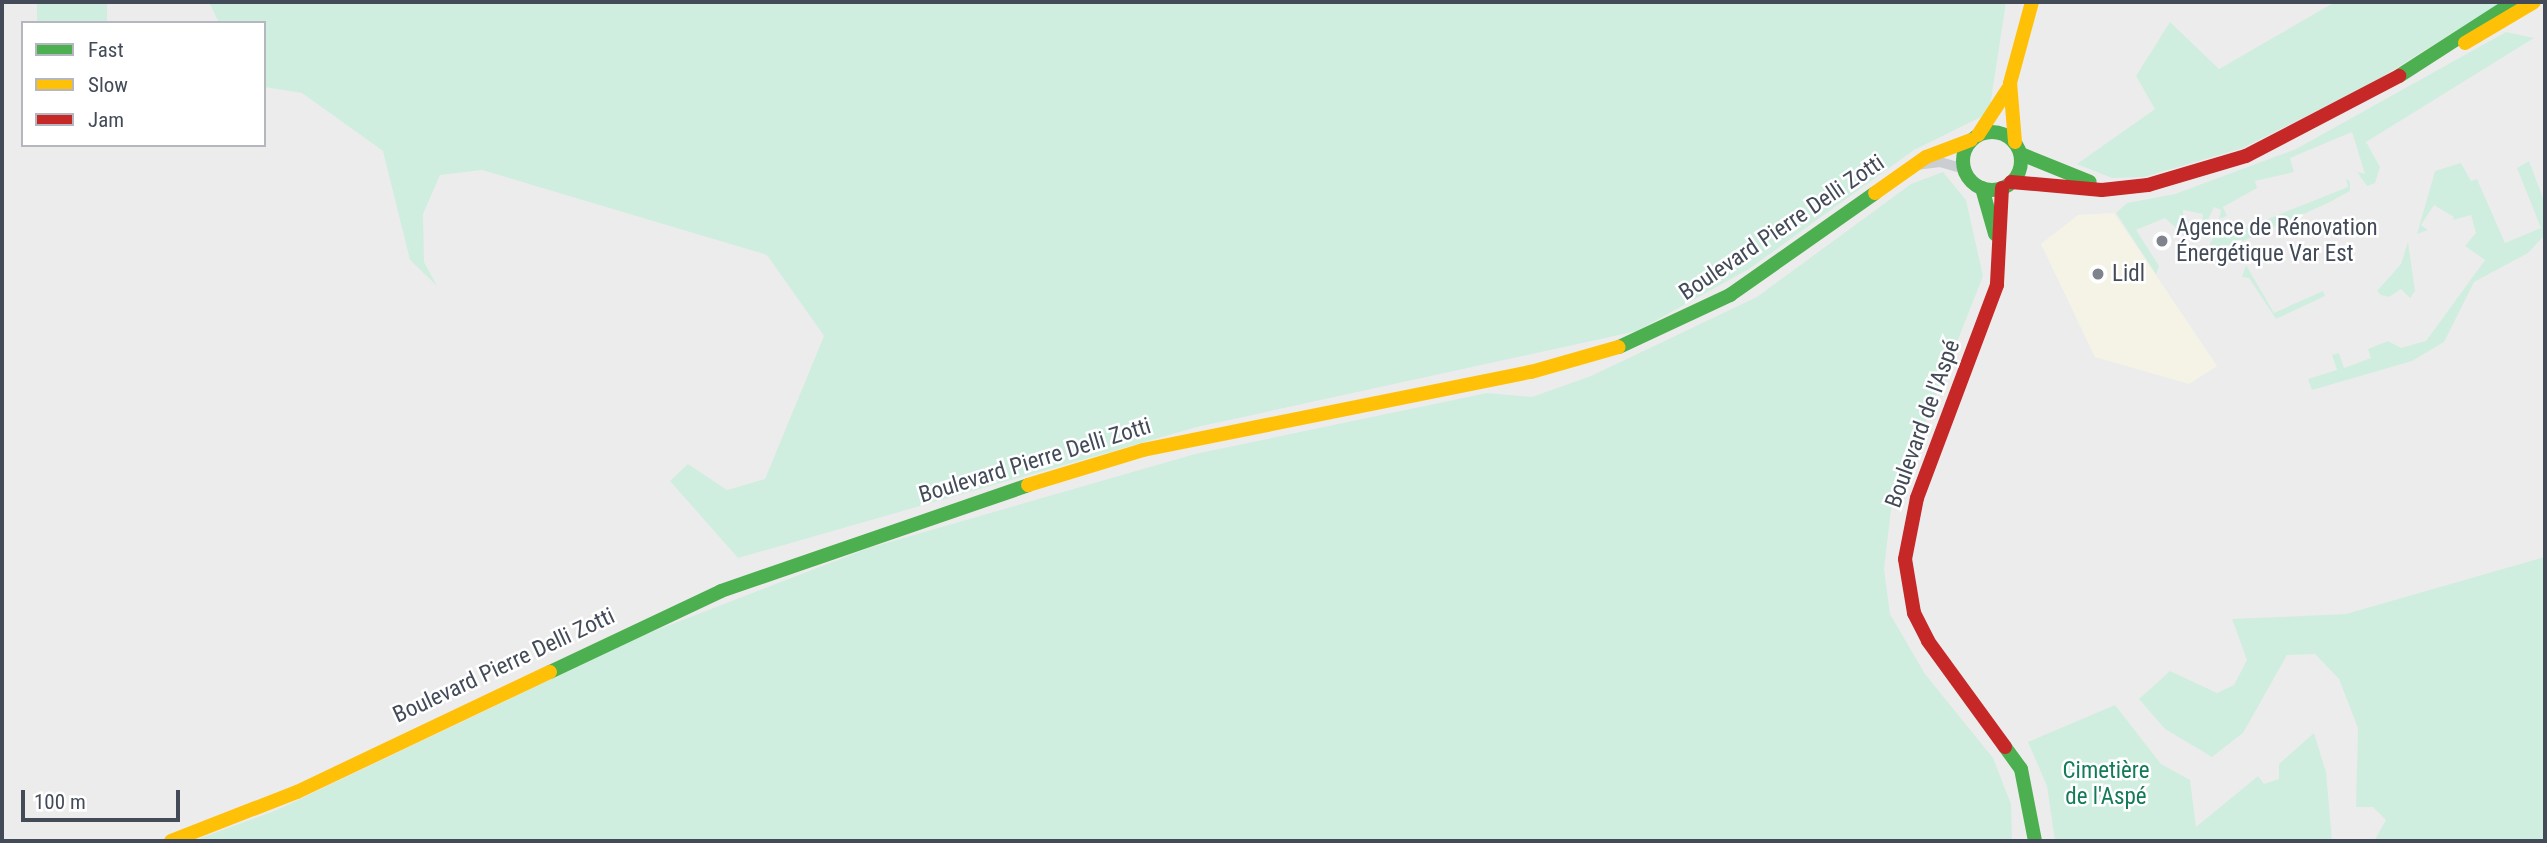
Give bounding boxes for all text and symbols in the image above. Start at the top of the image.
legend [21,21,266,147]
text: Fast [88,38,124,62]
text: Slow [88,73,128,97]
text: Jam [88,108,124,132]
street label: Boulevard Pierre Delli Zotti [1674,149,1890,307]
place label: Agence de Rénovation Énergétique Var Est [2176,214,2378,268]
marker: Agence de Rénovation Énergétique Var Est [2154,233,2170,249]
place label: Lidl [2112,260,2145,288]
marker: Lidl [2090,266,2106,282]
street label: Boulevard de l'Aspé [1880,336,1966,512]
street label: Boulevard Pierre Delli Zotti [916,413,1154,509]
street label: Boulevard Pierre Delli Zotti [389,603,619,729]
park label: Cimetière de l'Aspé [2063,757,2149,811]
scale bar [24,776,184,820]
text: 100 m [34,790,86,814]

